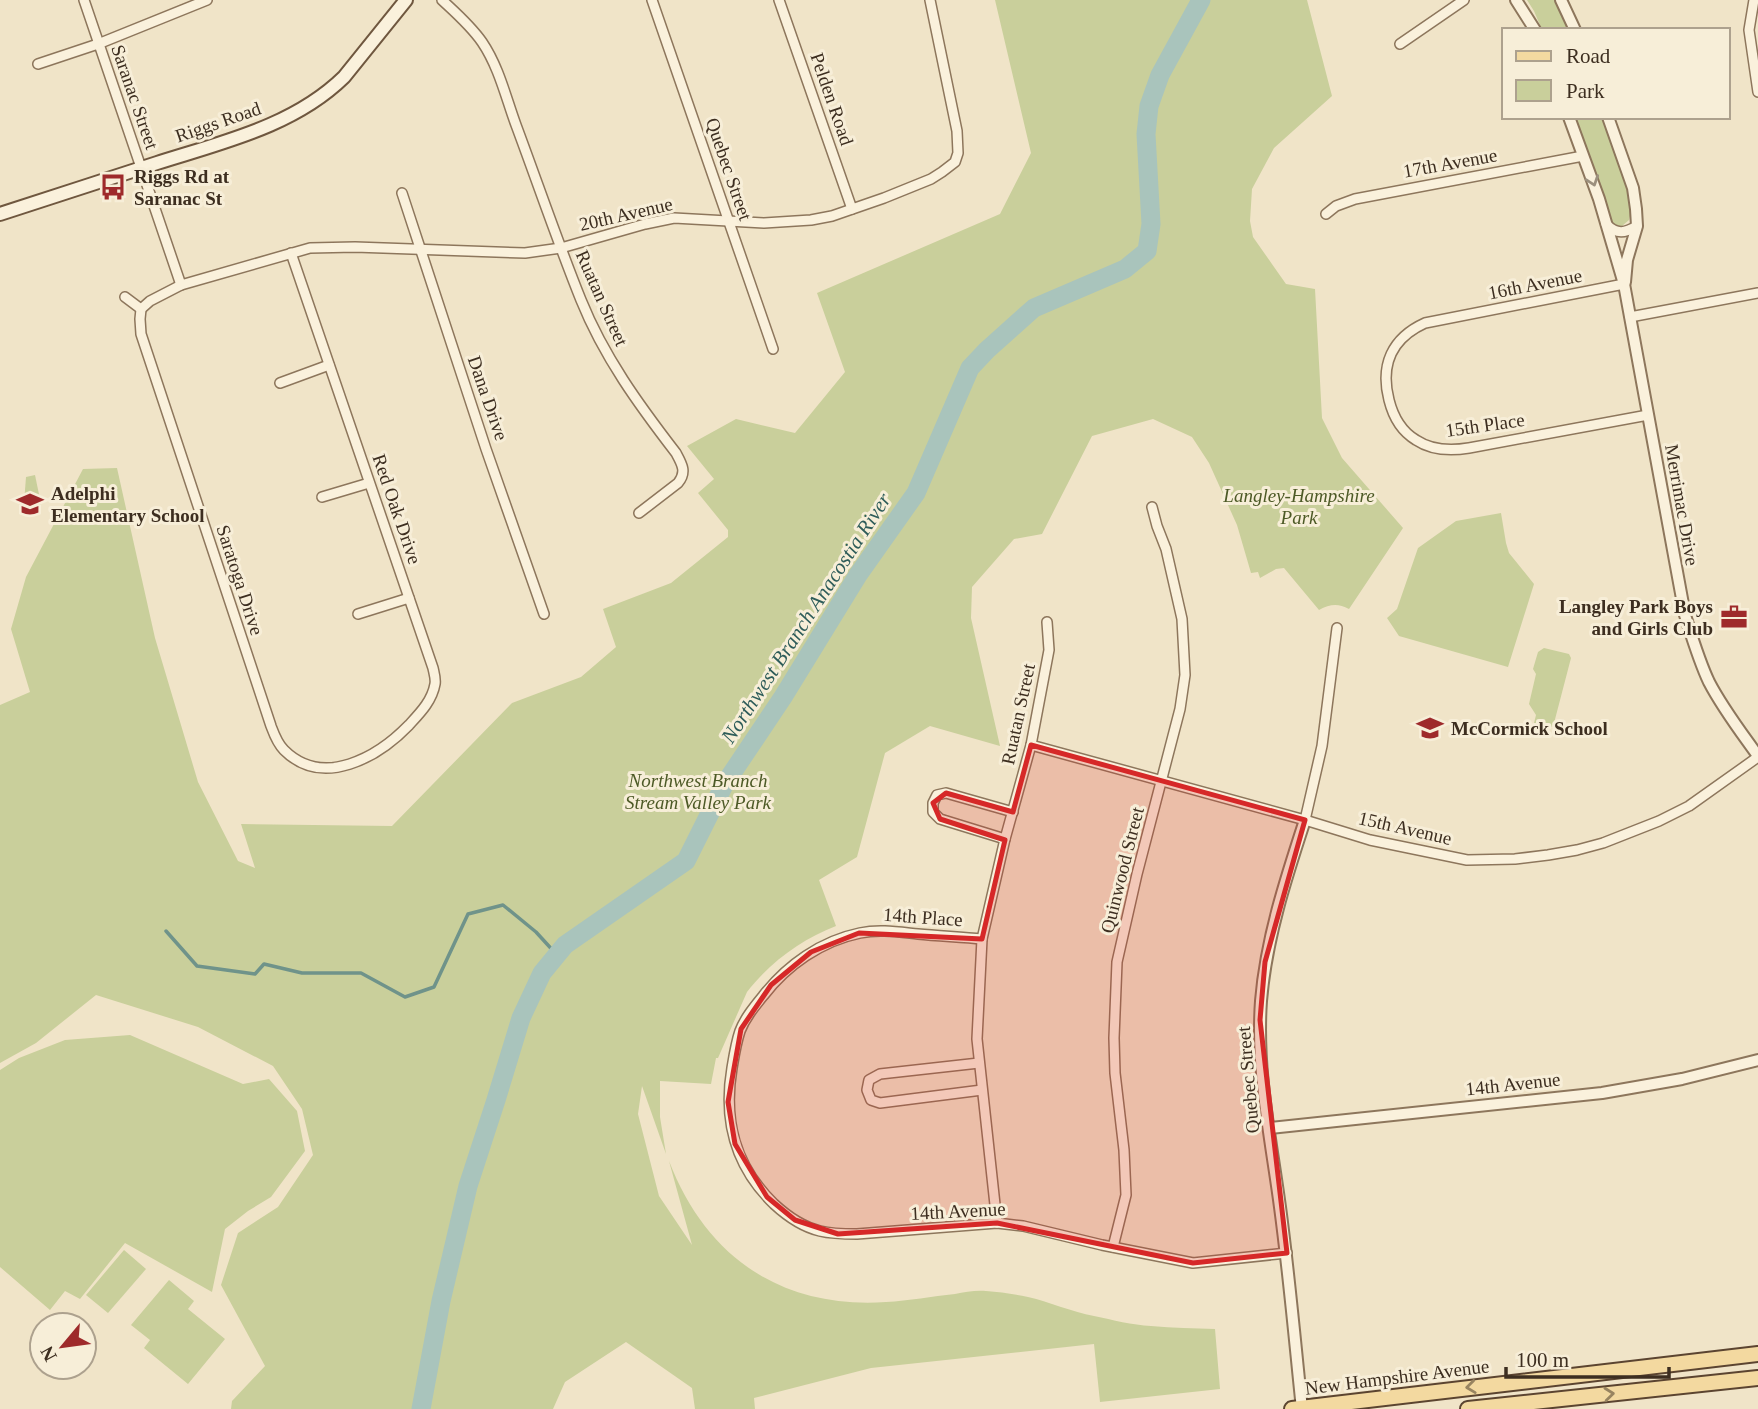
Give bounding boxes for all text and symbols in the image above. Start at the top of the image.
legend [1502,28,1730,119]
street label: Saranac Street [107,42,163,153]
text: Road [1566,44,1611,68]
street label: Pelden Road [806,50,858,149]
text: Park [1566,79,1605,103]
street label: Riggs Road [172,97,264,146]
street label: Quebec Street [702,115,757,224]
street label: 17th Avenue [1401,144,1499,182]
place label: Riggs Rd at Saranac St [134,166,230,209]
bus stop icon: Riggs Rd at Saranac St [98,172,128,202]
one-way arrow [1584,175,1598,187]
street label: 20th Avenue [577,193,675,235]
street label: Ruatan Street [571,247,633,350]
street label: 16th Avenue [1486,265,1584,303]
street label: Dana Drive [464,353,512,443]
street label: 15th Place [1444,409,1526,441]
street label: Merrimac Drive [1661,443,1703,567]
street label: Red Oak Drive [368,451,426,567]
place label: Adelphi Elementary School [51,483,205,526]
park label: Langley-Hampshire Park [1222,485,1375,528]
water label: Northwest Branch Anacostia River [716,488,896,748]
school or university icon: Adelphi Elementary School [15,489,45,519]
street label: Saratoga Drive [212,522,268,638]
place label: Langley Park Boys and Girls Club [1559,596,1713,639]
office icon: Langley Park Boys and Girls Club [1719,602,1749,632]
street label: Ruatan Street [997,661,1039,767]
school or university icon: McCormick School [1415,713,1445,743]
place label: McCormick School [1451,718,1608,739]
park label: Northwest Branch Stream Valley Park [625,770,772,813]
street label: Quinwood Street [1096,804,1148,935]
street label: 15th Avenue [1356,807,1454,849]
street label: 14th Place [883,904,963,930]
street label: Quebec Street [1233,1025,1263,1134]
street label: 14th Avenue [1465,1069,1561,1099]
street label: 14th Avenue [910,1198,1006,1224]
north arrow [28,1311,98,1381]
scale bar [1506,1336,1669,1380]
text: N [36,1343,61,1365]
text: 100 m [1516,1348,1569,1372]
street label: New Hampshire Avenue [1304,1355,1490,1399]
one-way arrow [1465,1380,1477,1395]
one-way arrow [1604,1387,1615,1402]

